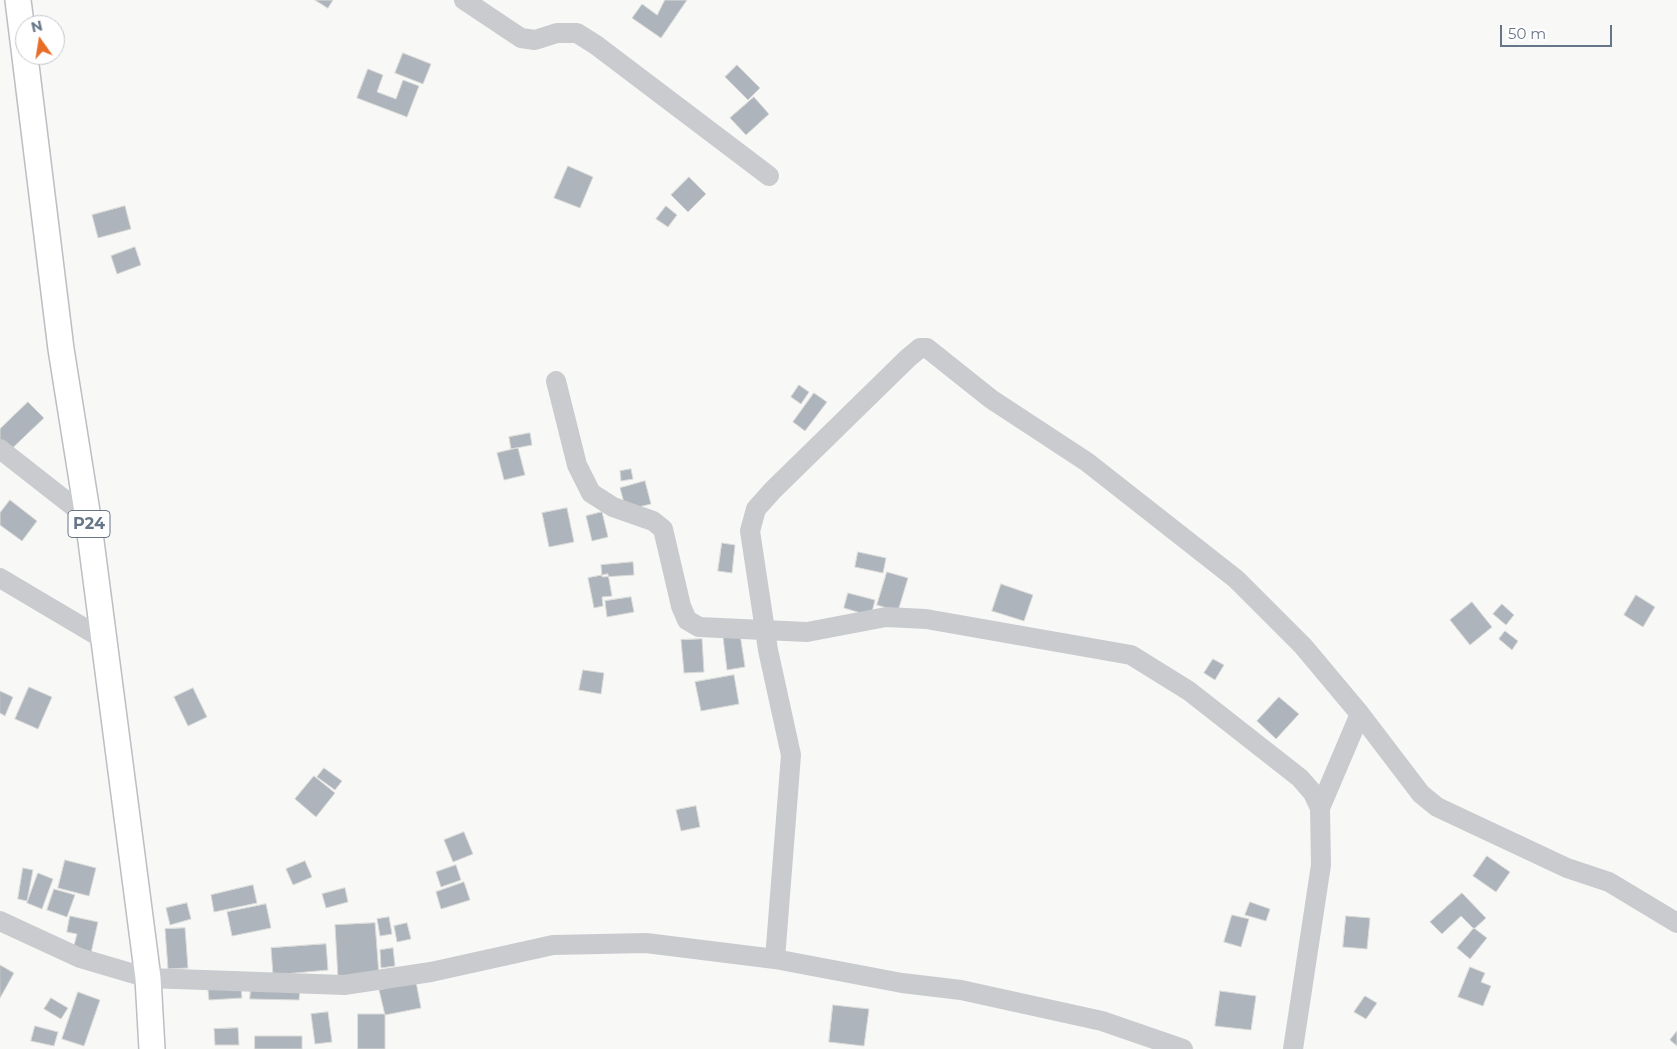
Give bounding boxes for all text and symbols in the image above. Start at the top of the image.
north arrow [15,15,65,65]
scale bar [1502,15,1614,47]
text: N [29,16,44,36]
text: 50 m [1508,24,1546,43]
road number: P24 [68,510,110,538]

